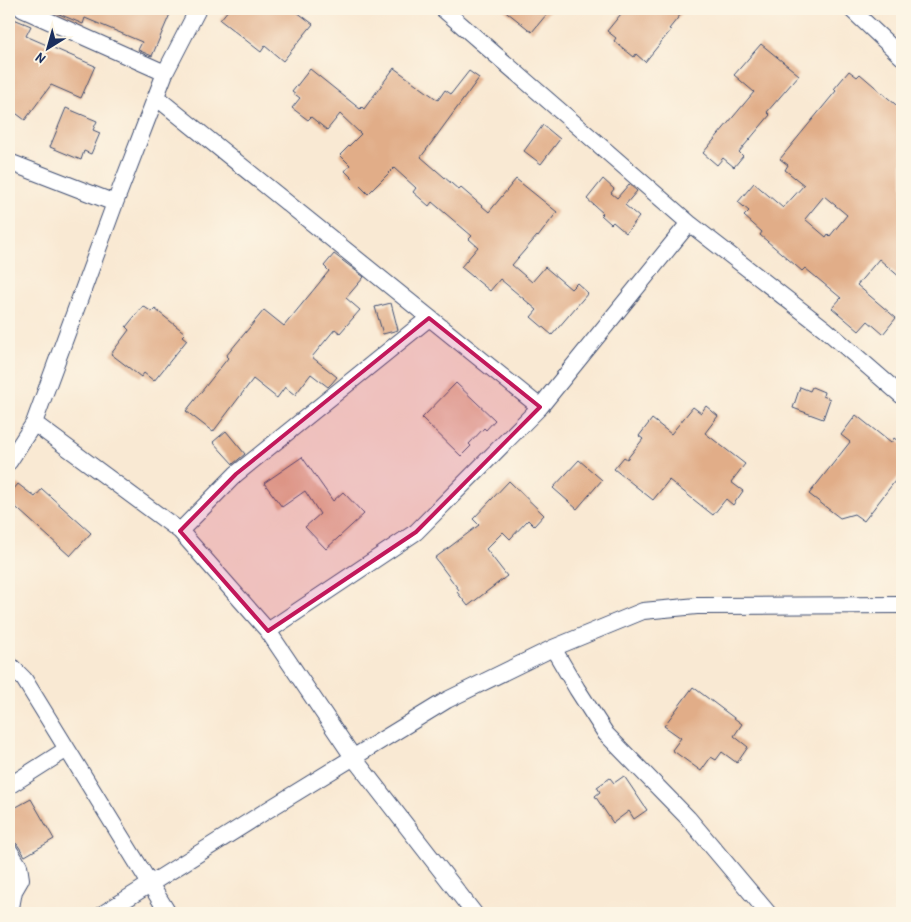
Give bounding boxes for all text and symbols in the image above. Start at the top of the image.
north arrow [22,22,72,72]
text: N [31,49,49,69]

